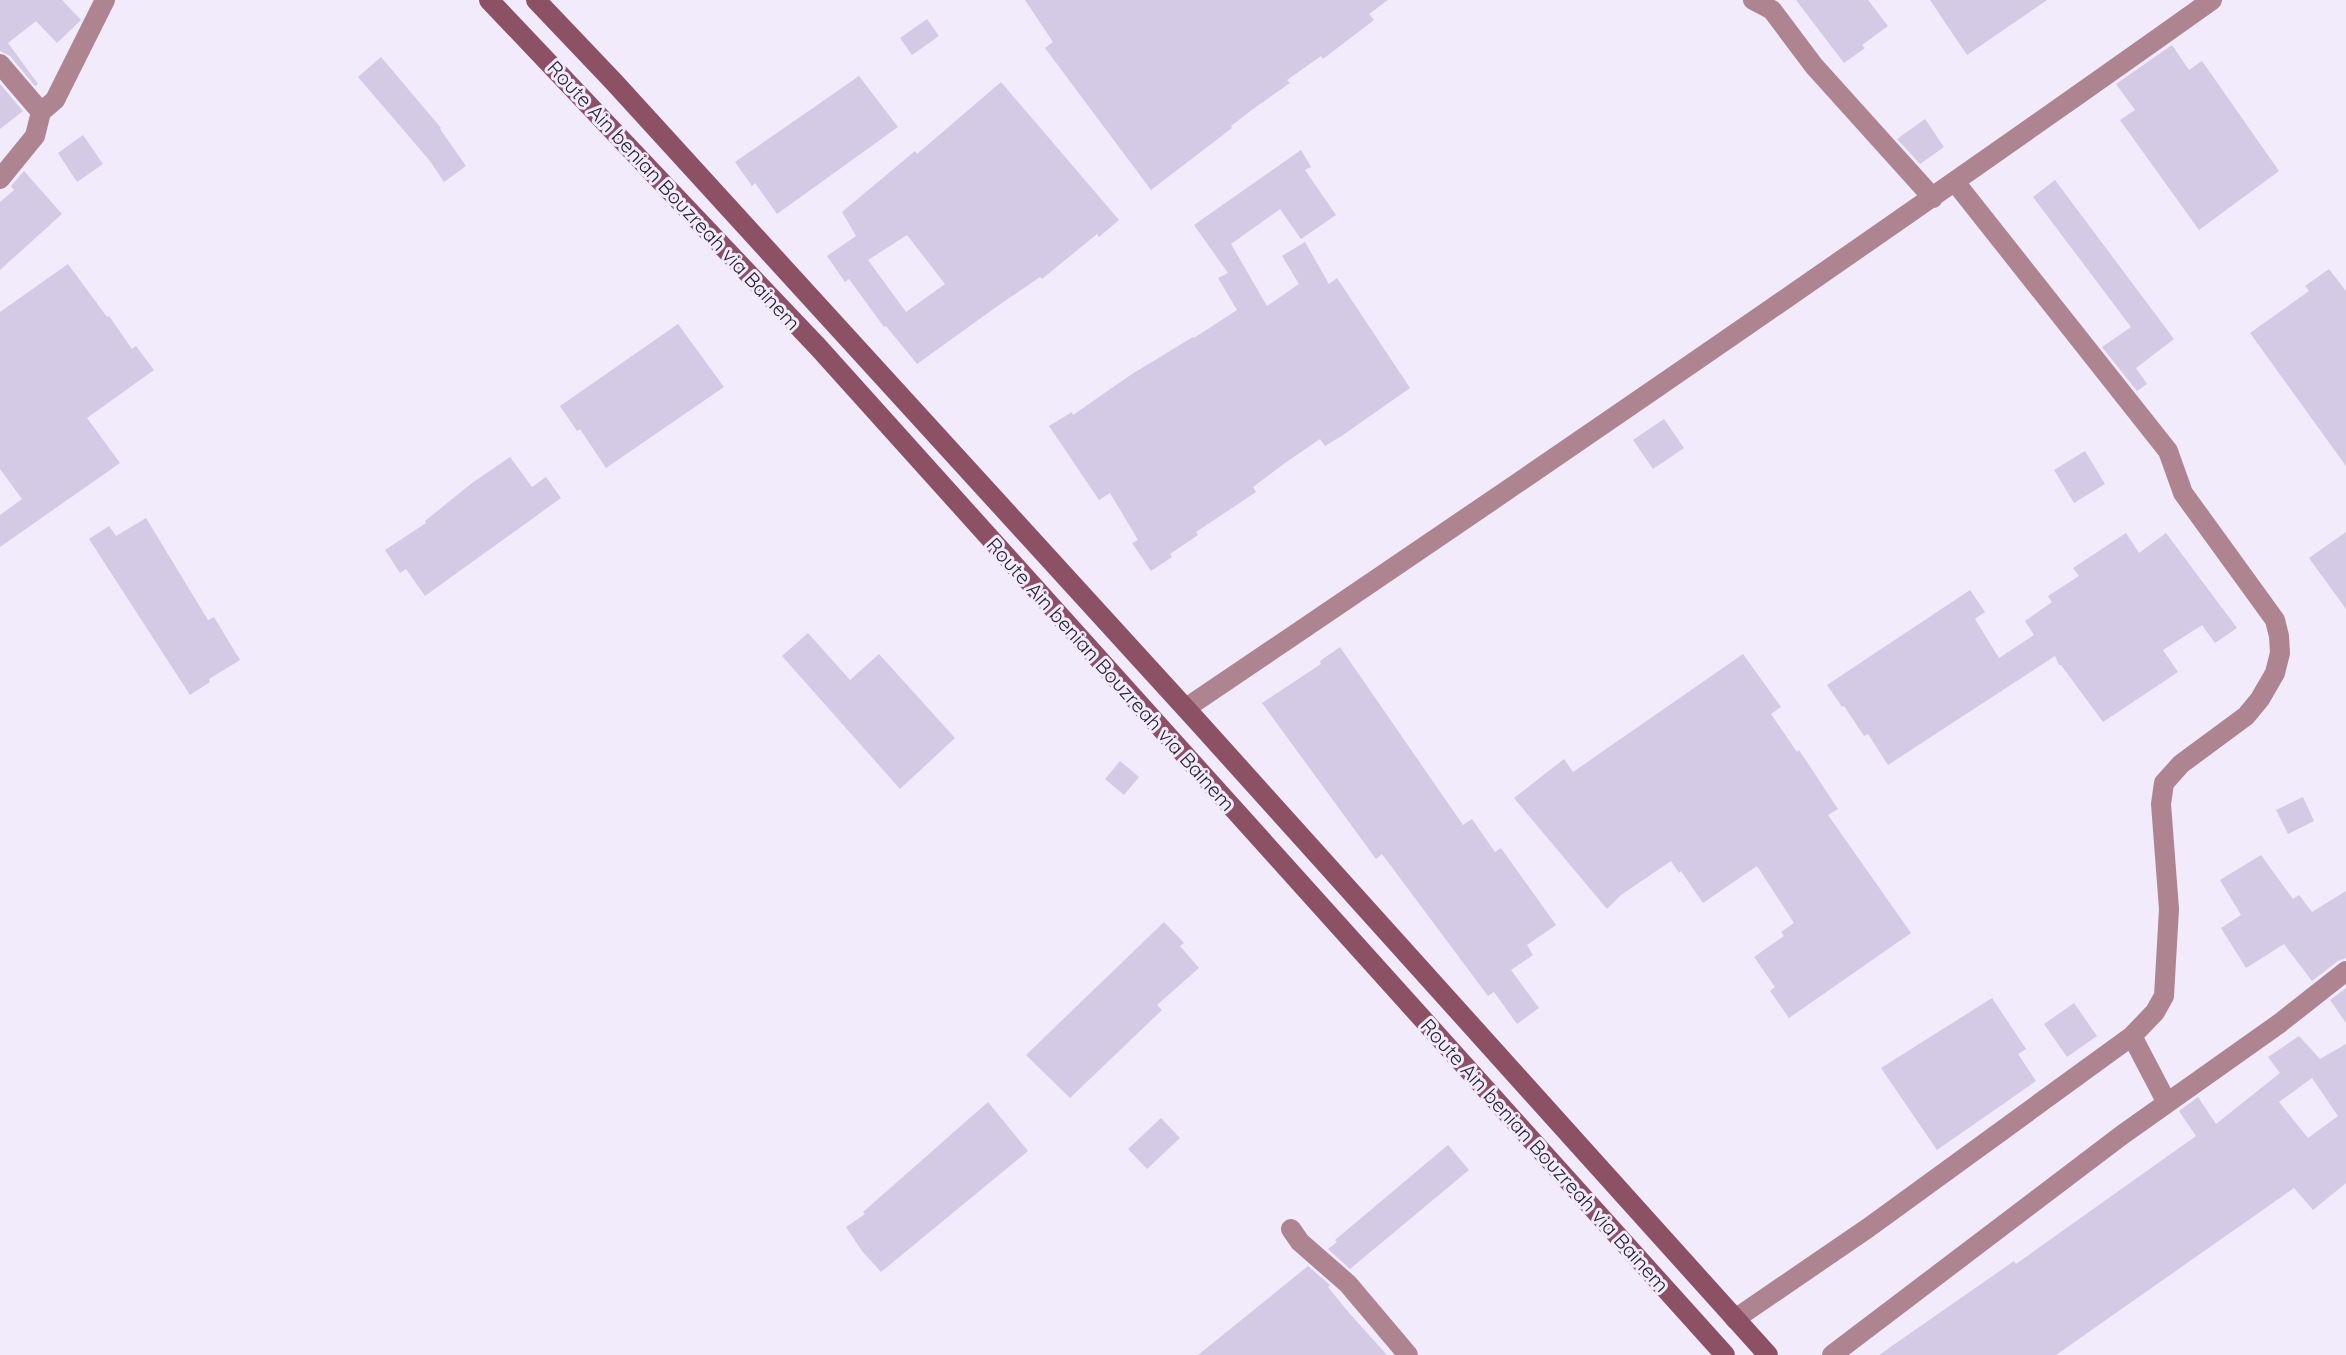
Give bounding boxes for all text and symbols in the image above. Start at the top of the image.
street label: Route Ain benian Bouzreah via Bainem [542,55,806,335]
street label: Route Ain benian Bouzreah via Bainem [981,532,1241,816]
street label: Route Ain benian Bouzreah via Bainem [1415,1013,1675,1297]

